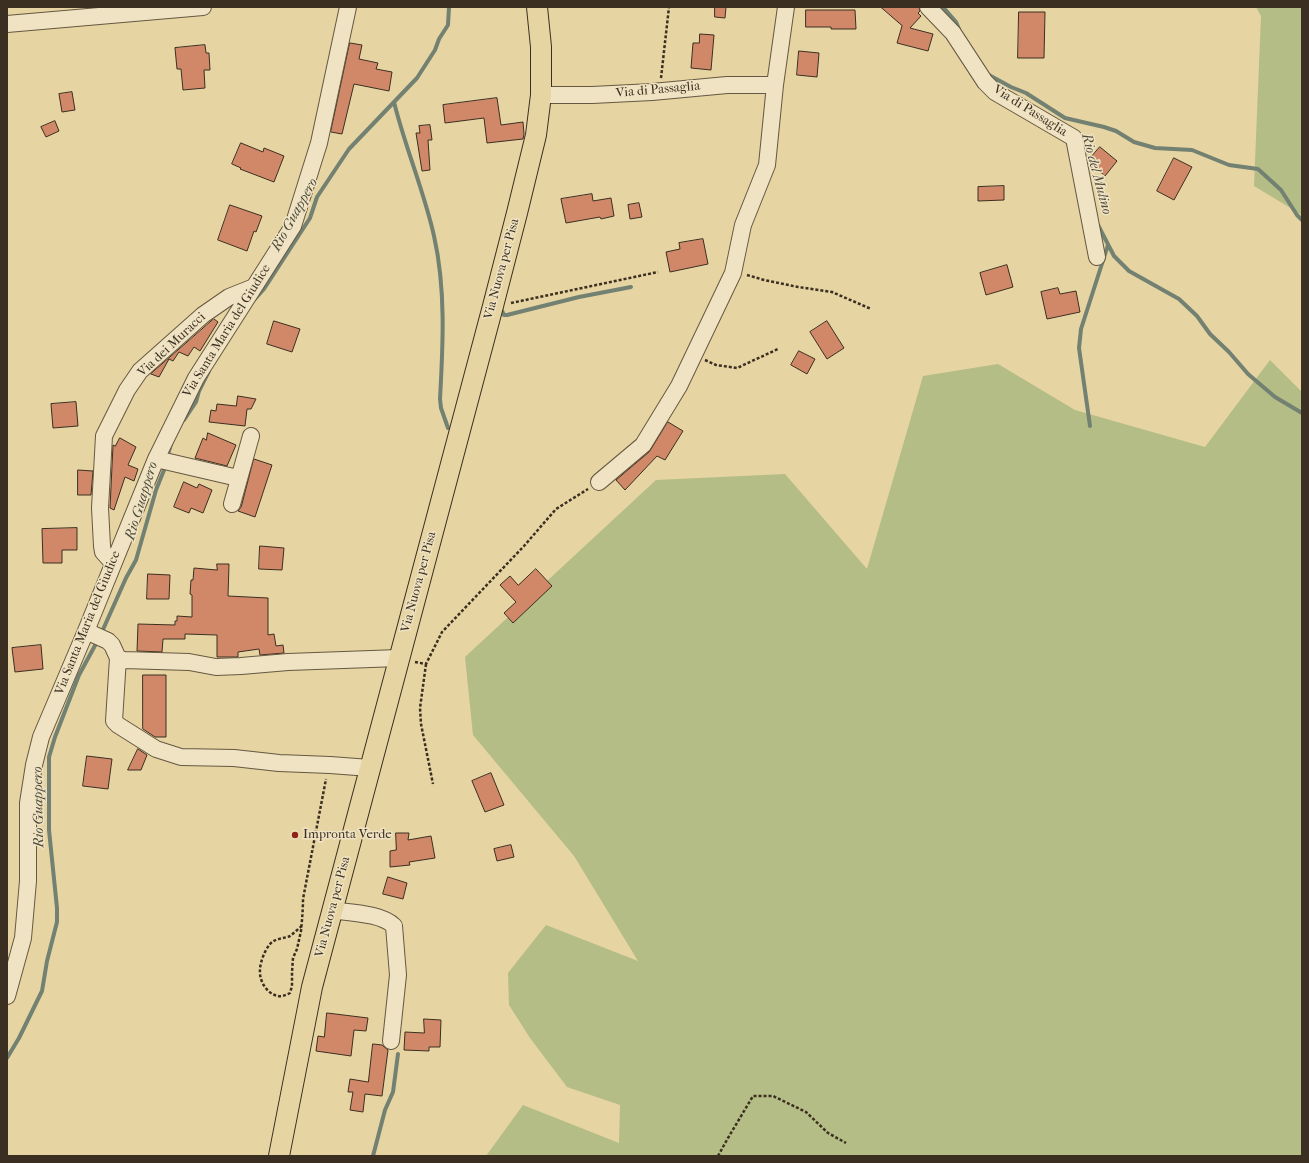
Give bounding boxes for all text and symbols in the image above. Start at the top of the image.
street label: Via di Passaglia [615,79,701,101]
street label: Via di Passaglia [990,82,1070,140]
water label: Rio del Mulino [1077,132,1115,216]
water label: Rio Guappero [268,175,322,255]
street label: Via Nuova per Pisa [481,217,523,321]
street label: Via Santa Maria del Giudice [180,262,274,400]
street label: Via dei Muracci [135,310,209,380]
water label: Rio Guappero [122,460,162,542]
street label: Via Nuova per Pisa [398,530,440,634]
street label: Via Santa Maria del Giudice [52,549,124,697]
water label: Rio Guappero [30,766,48,848]
place label: Impronta Verde [303,827,392,843]
marker: Impronta Verde [290,830,300,840]
street label: Via Nuova per Pisa [312,855,354,959]

